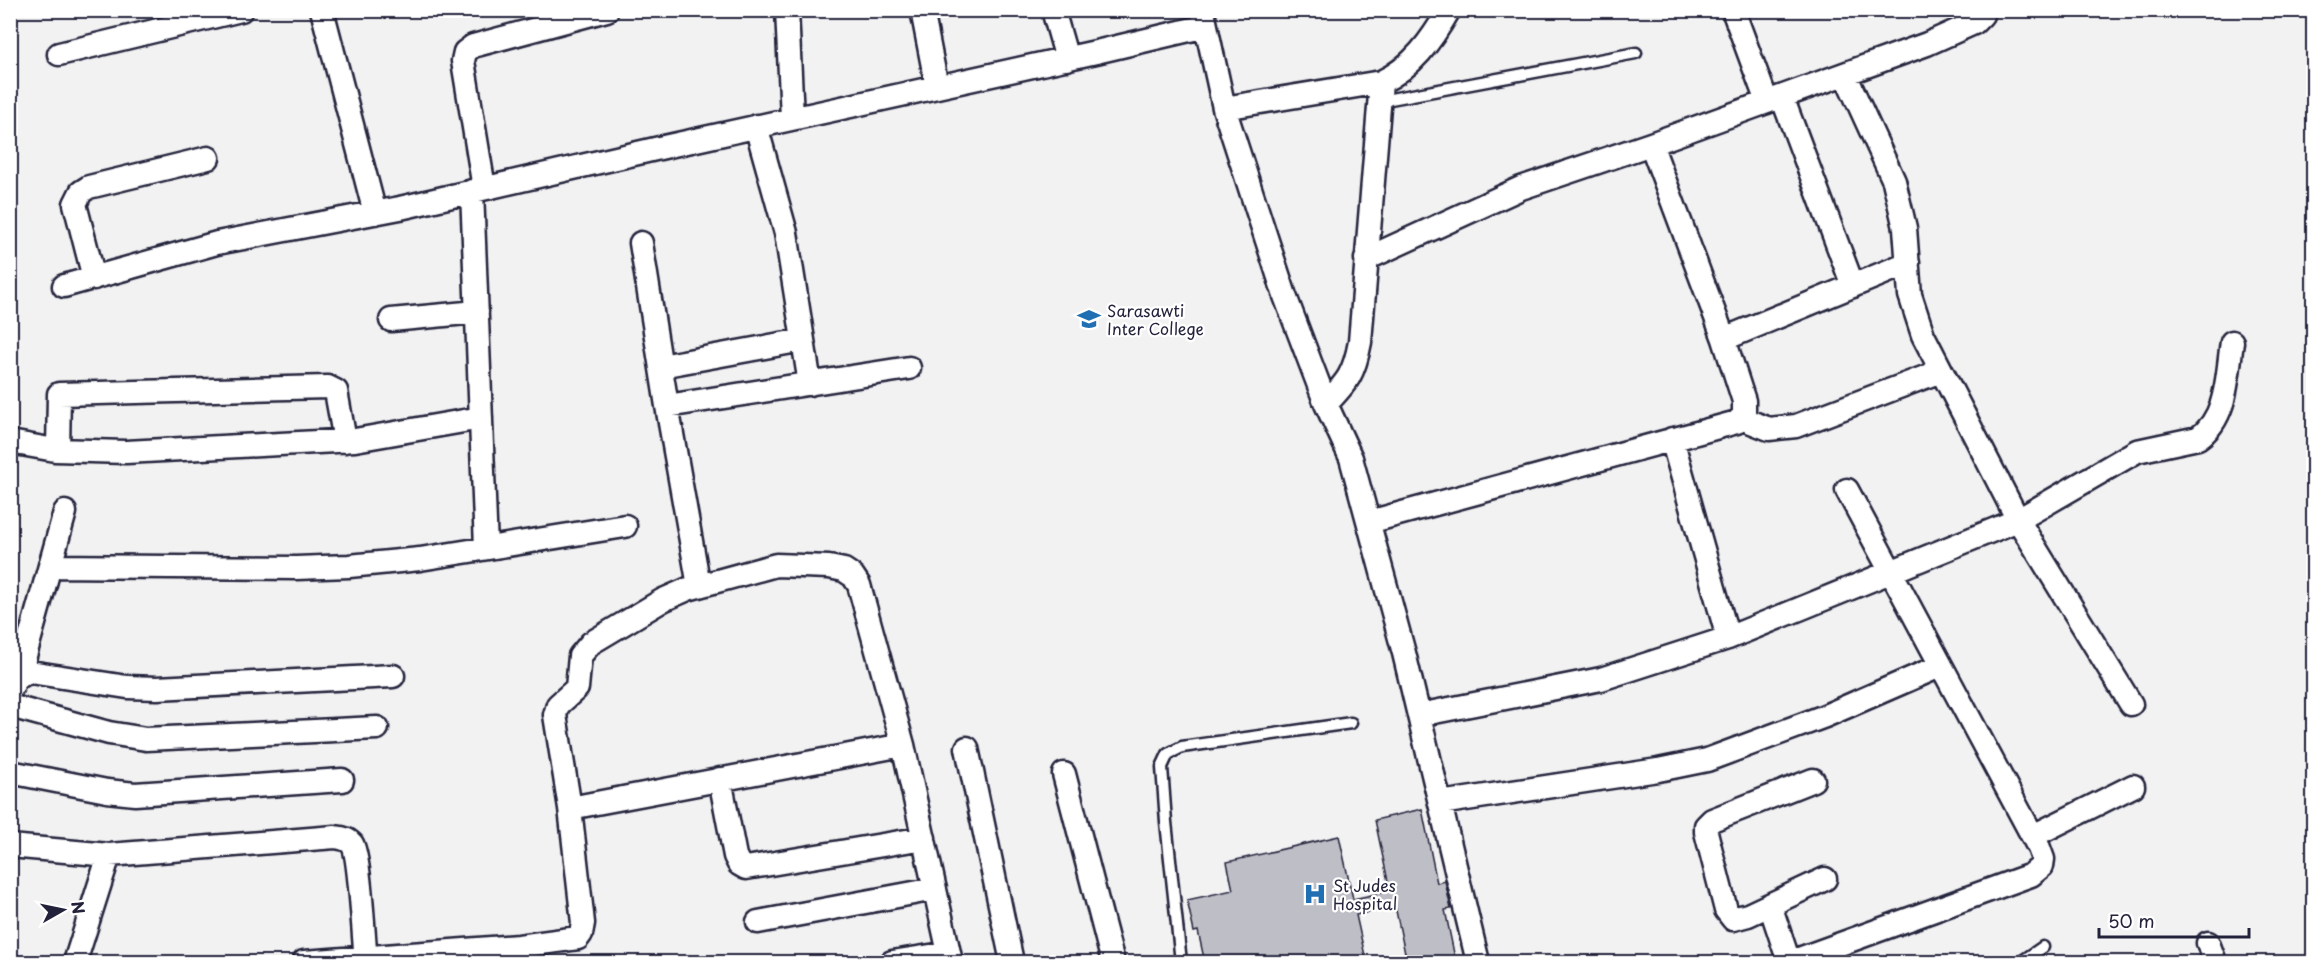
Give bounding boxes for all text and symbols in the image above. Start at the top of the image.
place label: Sarasawti Inter College [1107,298,1204,340]
school or university icon: Sarasawti Inter College [1076,306,1102,332]
place label: St Judes Hospital [1333,873,1397,915]
north arrow [33,880,93,940]
hospital icon: St Judes Hospital [1302,881,1328,907]
text: N [66,899,92,916]
scale bar [2099,901,2249,939]
text: 50 m [2108,907,2155,934]

